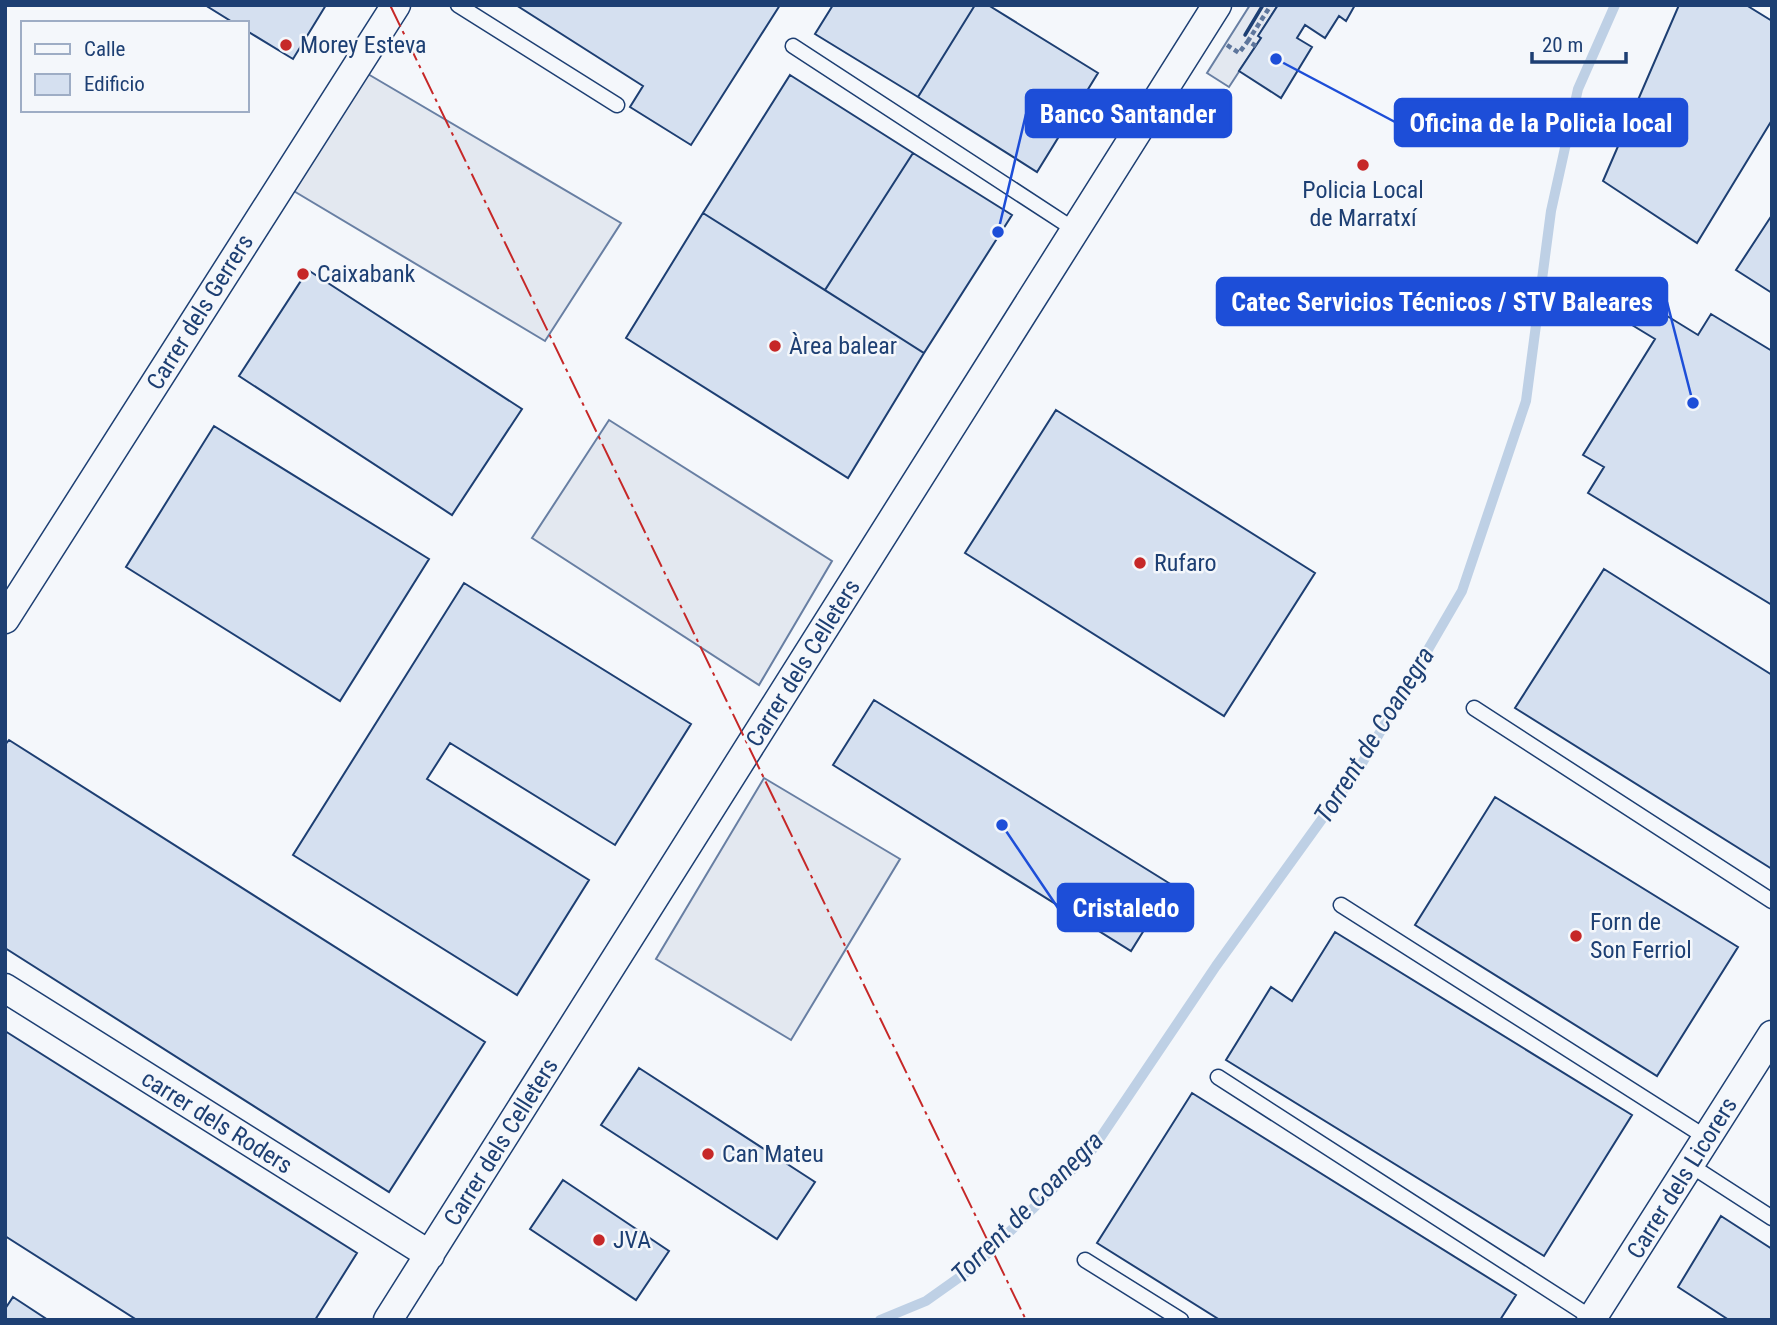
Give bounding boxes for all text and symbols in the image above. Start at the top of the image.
legend [21,21,248,112]
scale bar [1532,21,1626,65]
place label: Morey Esteva [300,31,427,59]
text: 20 m [1542,33,1583,57]
text: Calle [84,37,126,61]
marker: Morey Esteva [278,37,294,53]
text: Edificio [84,72,145,96]
callout: Banco Santander [1026,90,1231,137]
text: Banco Santander [1040,99,1217,129]
callout: Oficina de la Policia local [1395,99,1687,146]
text: Oficina de la Policia local [1409,108,1673,138]
marker: Policia Local de Marratxí [1355,157,1371,173]
place label: Policia Local de Marratxí [1302,176,1424,232]
street label: Carrer dels Gerrers [141,229,259,395]
place label: Caixabank [317,260,416,288]
marker: Caixabank [295,266,311,282]
callout: Catec Servicios Técnicos / STV Baleares [1217,278,1667,325]
text: Catec Servicios Técnicos / STV Baleares [1231,287,1653,317]
place label: Àrea balear [789,332,897,360]
marker: Àrea balear [767,338,783,354]
place label: Rufaro [1154,549,1217,577]
marker: Rufaro [1132,555,1148,571]
street label: Carrer dels Celleters [740,574,866,752]
water label: Torrent de Coanegra [1308,641,1440,829]
callout: Cristaledo [1058,884,1193,931]
text: Cristaledo [1073,893,1179,923]
place label: Forn de Son Ferriol [1590,908,1692,964]
marker: Forn de Son Ferriol [1568,928,1584,944]
street label: Carrer dels Celleters [438,1053,564,1231]
street label: carrer dels Roders [136,1064,298,1180]
street label: Carrer dels Licorers [1621,1092,1743,1264]
water label: Torrent de Coanegra [945,1125,1109,1289]
place label: Can Mateu [722,1140,824,1168]
marker: Can Mateu [700,1146,716,1162]
place label: JVA [613,1226,651,1254]
marker: JVA [591,1232,607,1248]

